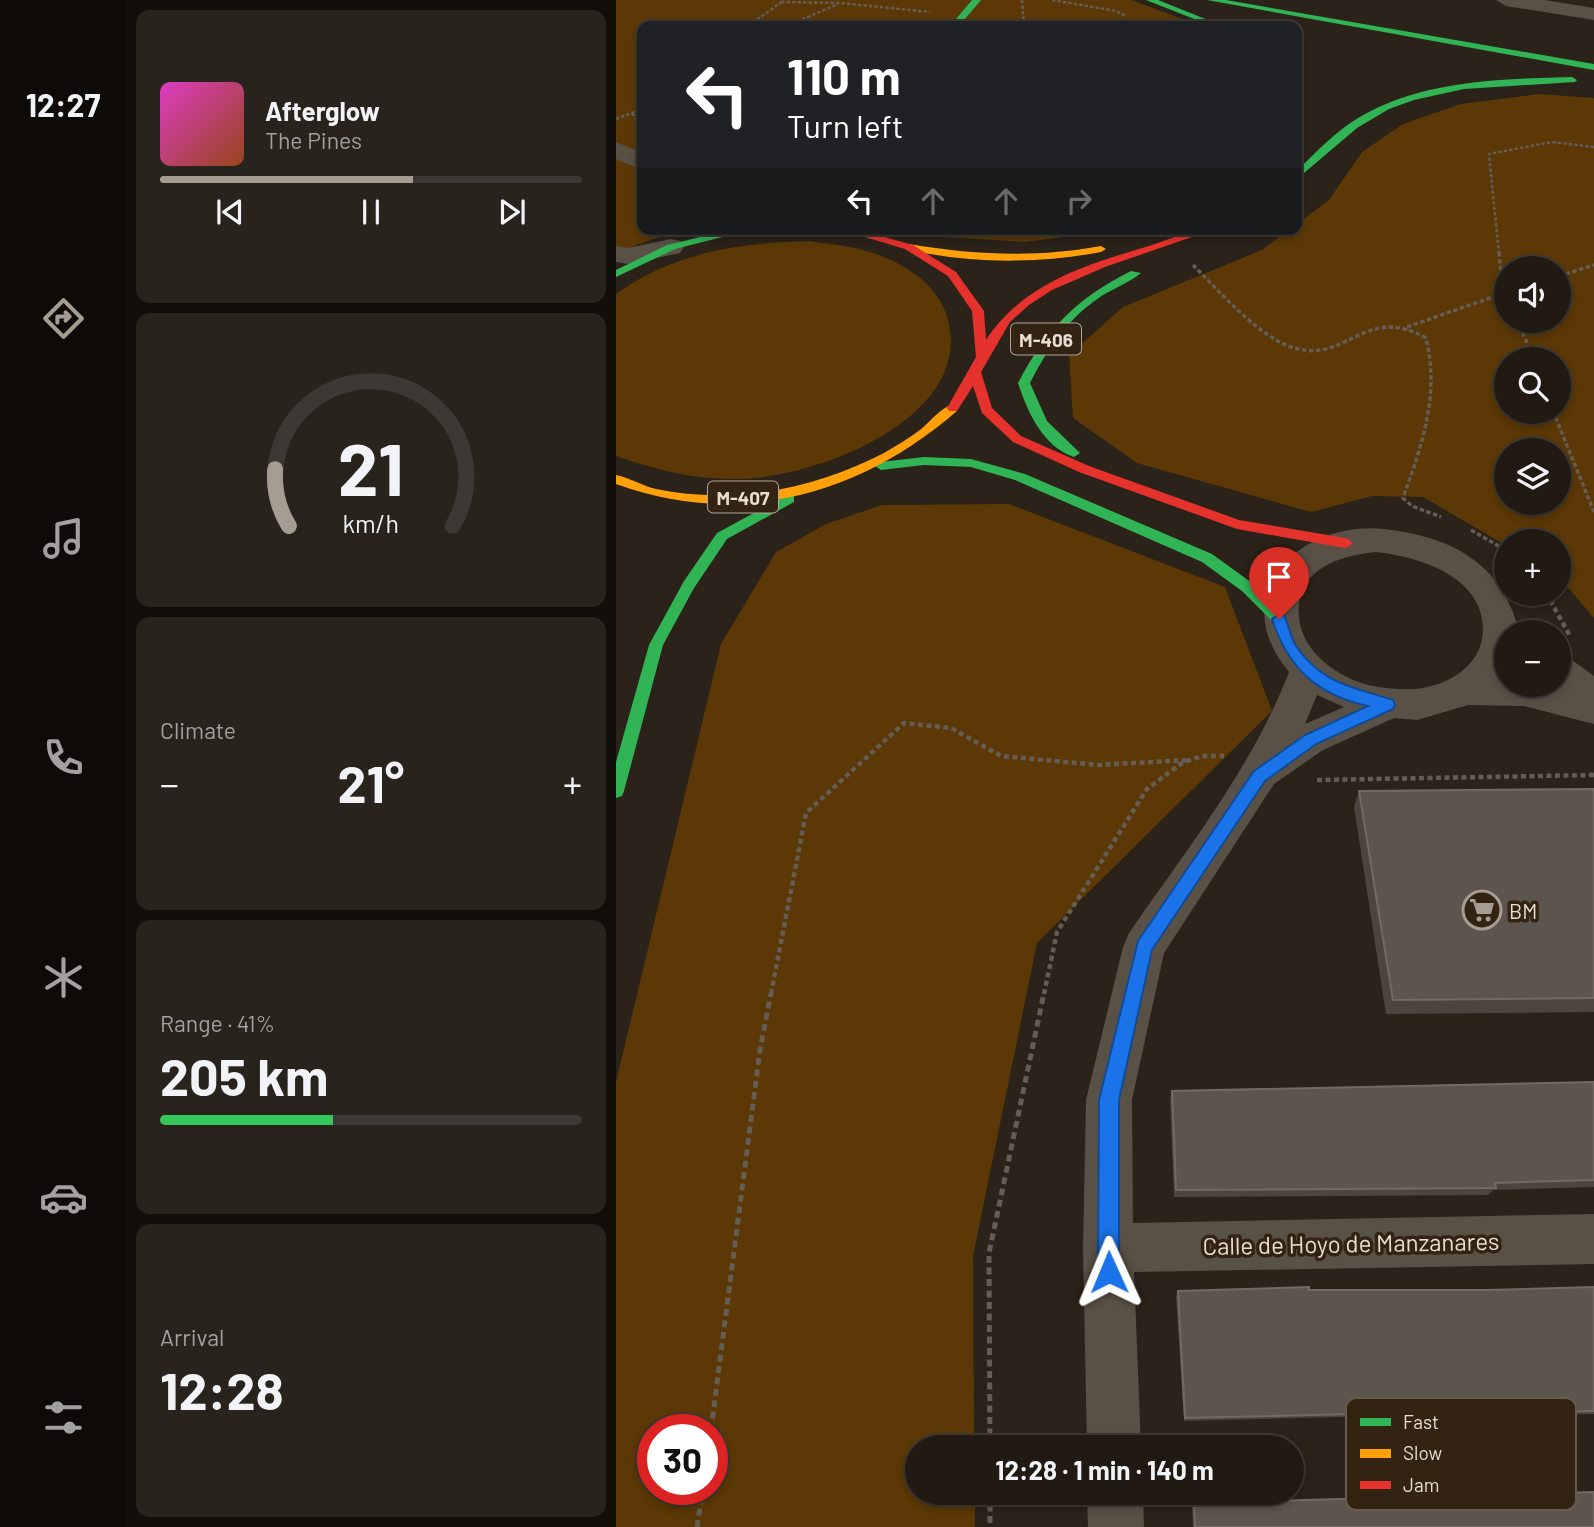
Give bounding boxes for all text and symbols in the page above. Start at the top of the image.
text: 110 m [787,46,901,105]
icon: left [672,49,763,140]
text: 12:27 [26,85,100,123]
text: Afterglow [265,95,380,126]
text: Turn left [787,106,904,144]
text: The Pines [265,126,362,154]
icon: left [841,182,879,220]
icon: ahead [914,182,952,220]
icon: ahead [987,182,1025,220]
icon: right [1060,182,1098,220]
icon: previous [211,193,249,231]
icon: pause [352,193,390,231]
icon: next [493,193,531,231]
map controls [1494,256,1571,697]
button: sound [1494,256,1571,333]
icon: directions [39,294,88,343]
road number: M-406 [1011,324,1081,354]
button: search [1494,347,1571,424]
text: 21 [338,424,404,512]
button: layers [1494,438,1571,515]
road number: M-407 [708,482,778,512]
text: km/h [343,508,399,538]
icon: music [39,514,88,563]
button: + [1494,529,1571,606]
pin [1249,547,1309,619]
icon: arrive [1260,558,1298,596]
button: − [1494,620,1571,697]
text: Climate [160,716,236,744]
icon: phone [39,733,88,782]
text: 21° [338,751,404,813]
text: − [160,760,179,806]
text: + [563,760,582,806]
supermarket icon: BM [1461,889,1503,931]
place label: BM [1509,898,1537,923]
icon: climate [39,953,88,1002]
text: Range · 41% [160,1009,275,1037]
text: 205 km [160,1044,328,1106]
icon: car [39,1173,88,1222]
street label: Calle de Hoyo de Manzanares [1202,1226,1500,1260]
position arrow [1072,1235,1146,1309]
text: Arrival [160,1323,224,1351]
text: 12:28 [160,1358,284,1420]
icon: filters [39,1393,88,1442]
legend [1346,1398,1576,1510]
text: Fast [1403,1410,1439,1433]
speed limit sign: 30 [637,1414,728,1505]
text: Slow [1403,1441,1442,1464]
text: 12:28 · 1 min · 140 m [995,1454,1214,1485]
text: Jam [1403,1473,1439,1496]

